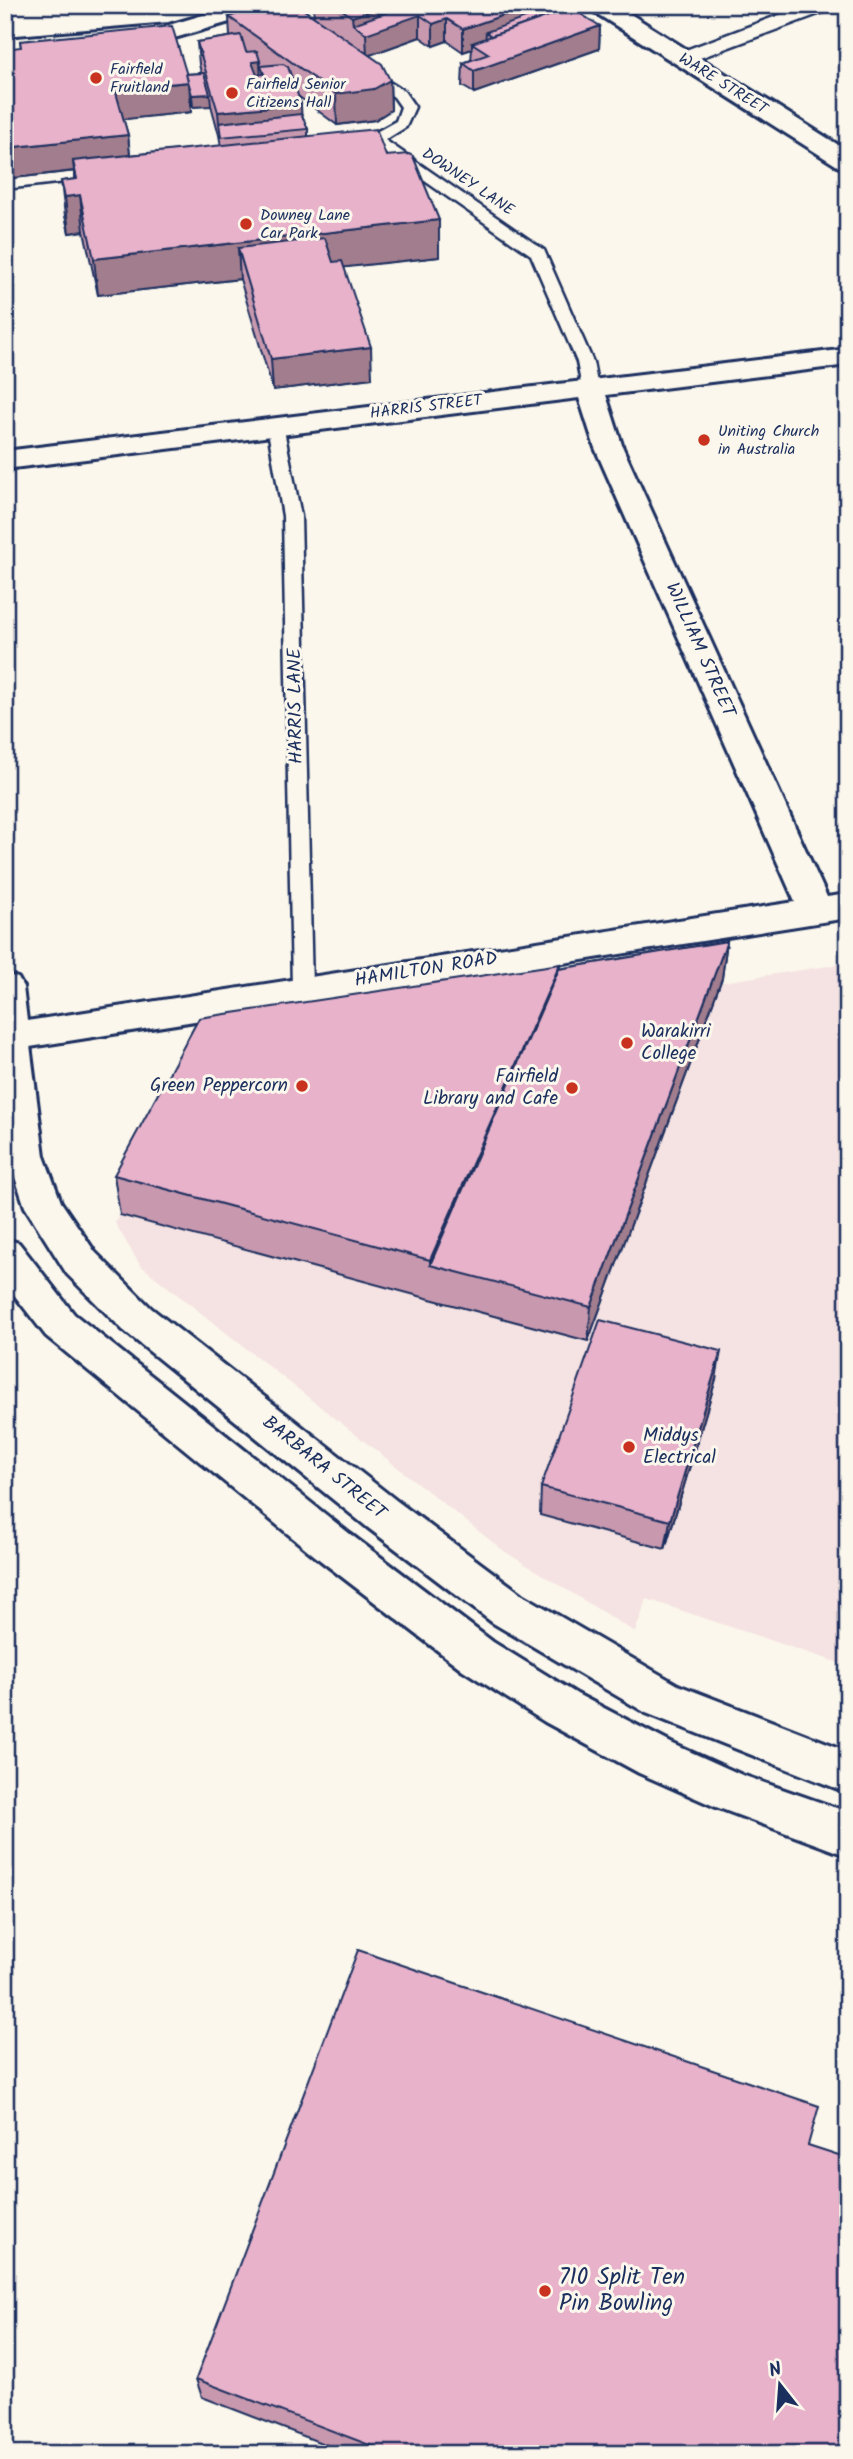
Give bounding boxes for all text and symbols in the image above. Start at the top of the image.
street label: WARE STREET [674,47,774,122]
place label: Fairfield Fruitland [110,57,170,100]
marker: Fairfield Fruitland [88,70,104,86]
place label: Fairfield Senior Citizens Hall [246,72,347,115]
marker: Fairfield Senior Citizens Hall [224,85,240,101]
street label: DOWNEY LANE [417,142,520,223]
place label: Downey Lane Car Park [260,203,350,246]
marker: Downey Lane Car Park [238,216,254,232]
street label: HARRIS STREET [369,388,485,426]
place label: Uniting Church in Australia [718,419,819,462]
marker: Uniting Church in Australia [696,432,712,448]
street label: WILLIAM STREET [657,578,744,724]
street label: HARRIS LANE [280,647,312,764]
street label: HAMILTON ROAD [352,944,500,996]
place label: Warakirri College [641,1017,712,1069]
marker: Warakirri College [619,1035,635,1051]
place label: Fairfield Library and Cafe [423,1062,559,1114]
place label: Green Peppercorn [150,1071,288,1101]
marker: Green Peppercorn [294,1078,310,1094]
marker: Fairfield Library and Cafe [564,1080,580,1096]
street label: BARBARA STREET [255,1408,394,1529]
place label: Middys Electrical [643,1421,716,1473]
marker: Middys Electrical [621,1439,637,1455]
place label: 710 Split Ten Pin Bowling [559,2260,685,2322]
marker: 710 Split Ten Pin Bowling [537,2283,553,2299]
north arrow [744,2350,814,2420]
text: N [765,2355,786,2387]

